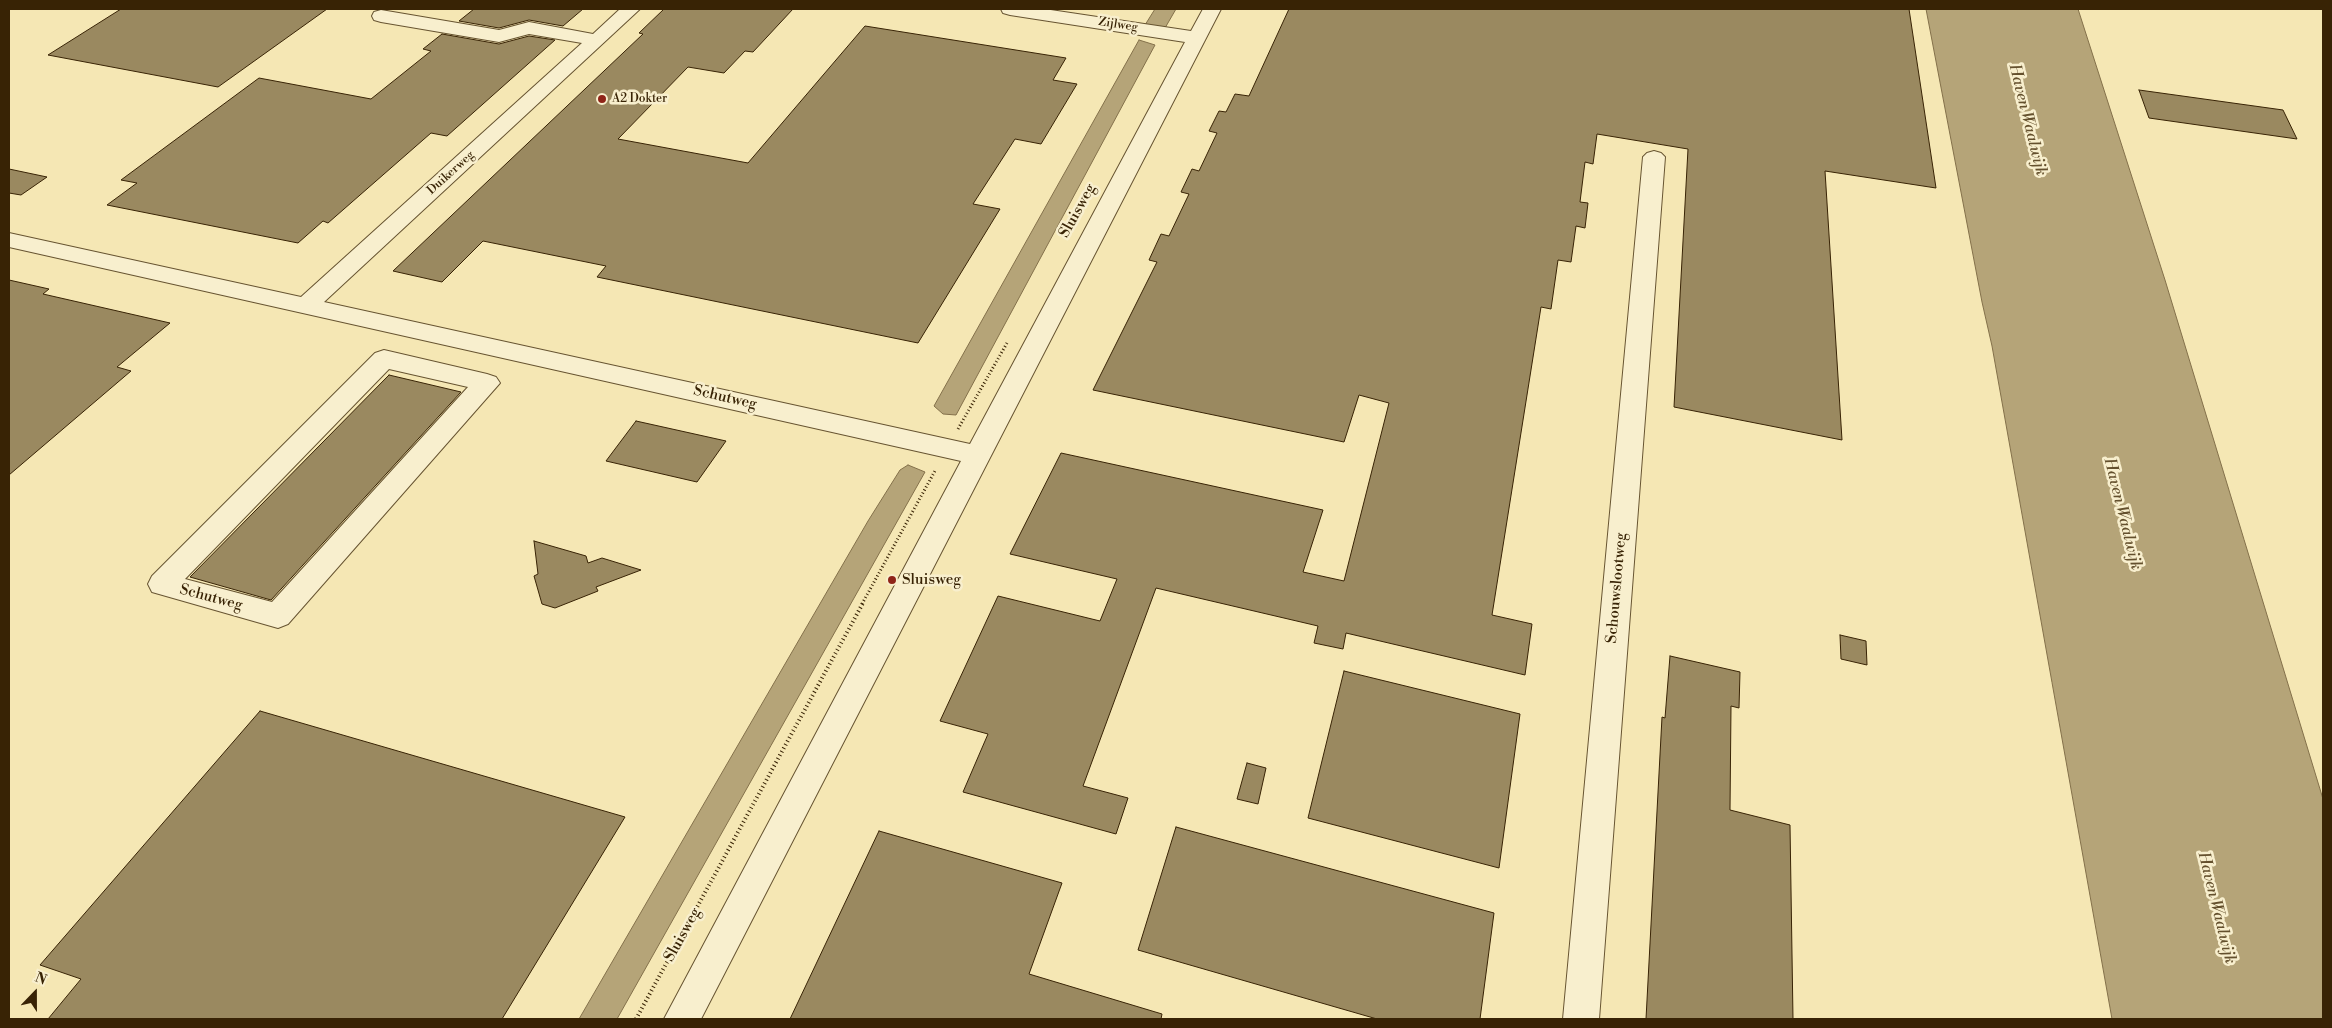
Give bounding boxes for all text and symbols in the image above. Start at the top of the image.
street label: Zijlweg [1097,15,1139,35]
water label: Haven Waalwijk [2004,62,2050,178]
place label: A2 Dokter [612,92,667,106]
marker: A2 Dokter [596,93,608,105]
street label: Duikerweg [424,148,478,198]
street label: Sluisweg [1056,181,1100,241]
street label: Schutweg [692,382,758,414]
water label: Haven Waalwijk [2099,456,2145,572]
street label: Schouwslootweg [1603,532,1631,644]
place label: Sluisweg [902,571,961,589]
marker: Sluisweg [886,574,898,586]
street label: Schutweg [178,581,244,615]
water label: Haven Waalwijk [2193,850,2239,966]
street label: Sluisweg [661,905,705,965]
north arrow [10,968,60,1018]
text: N [32,969,49,990]

